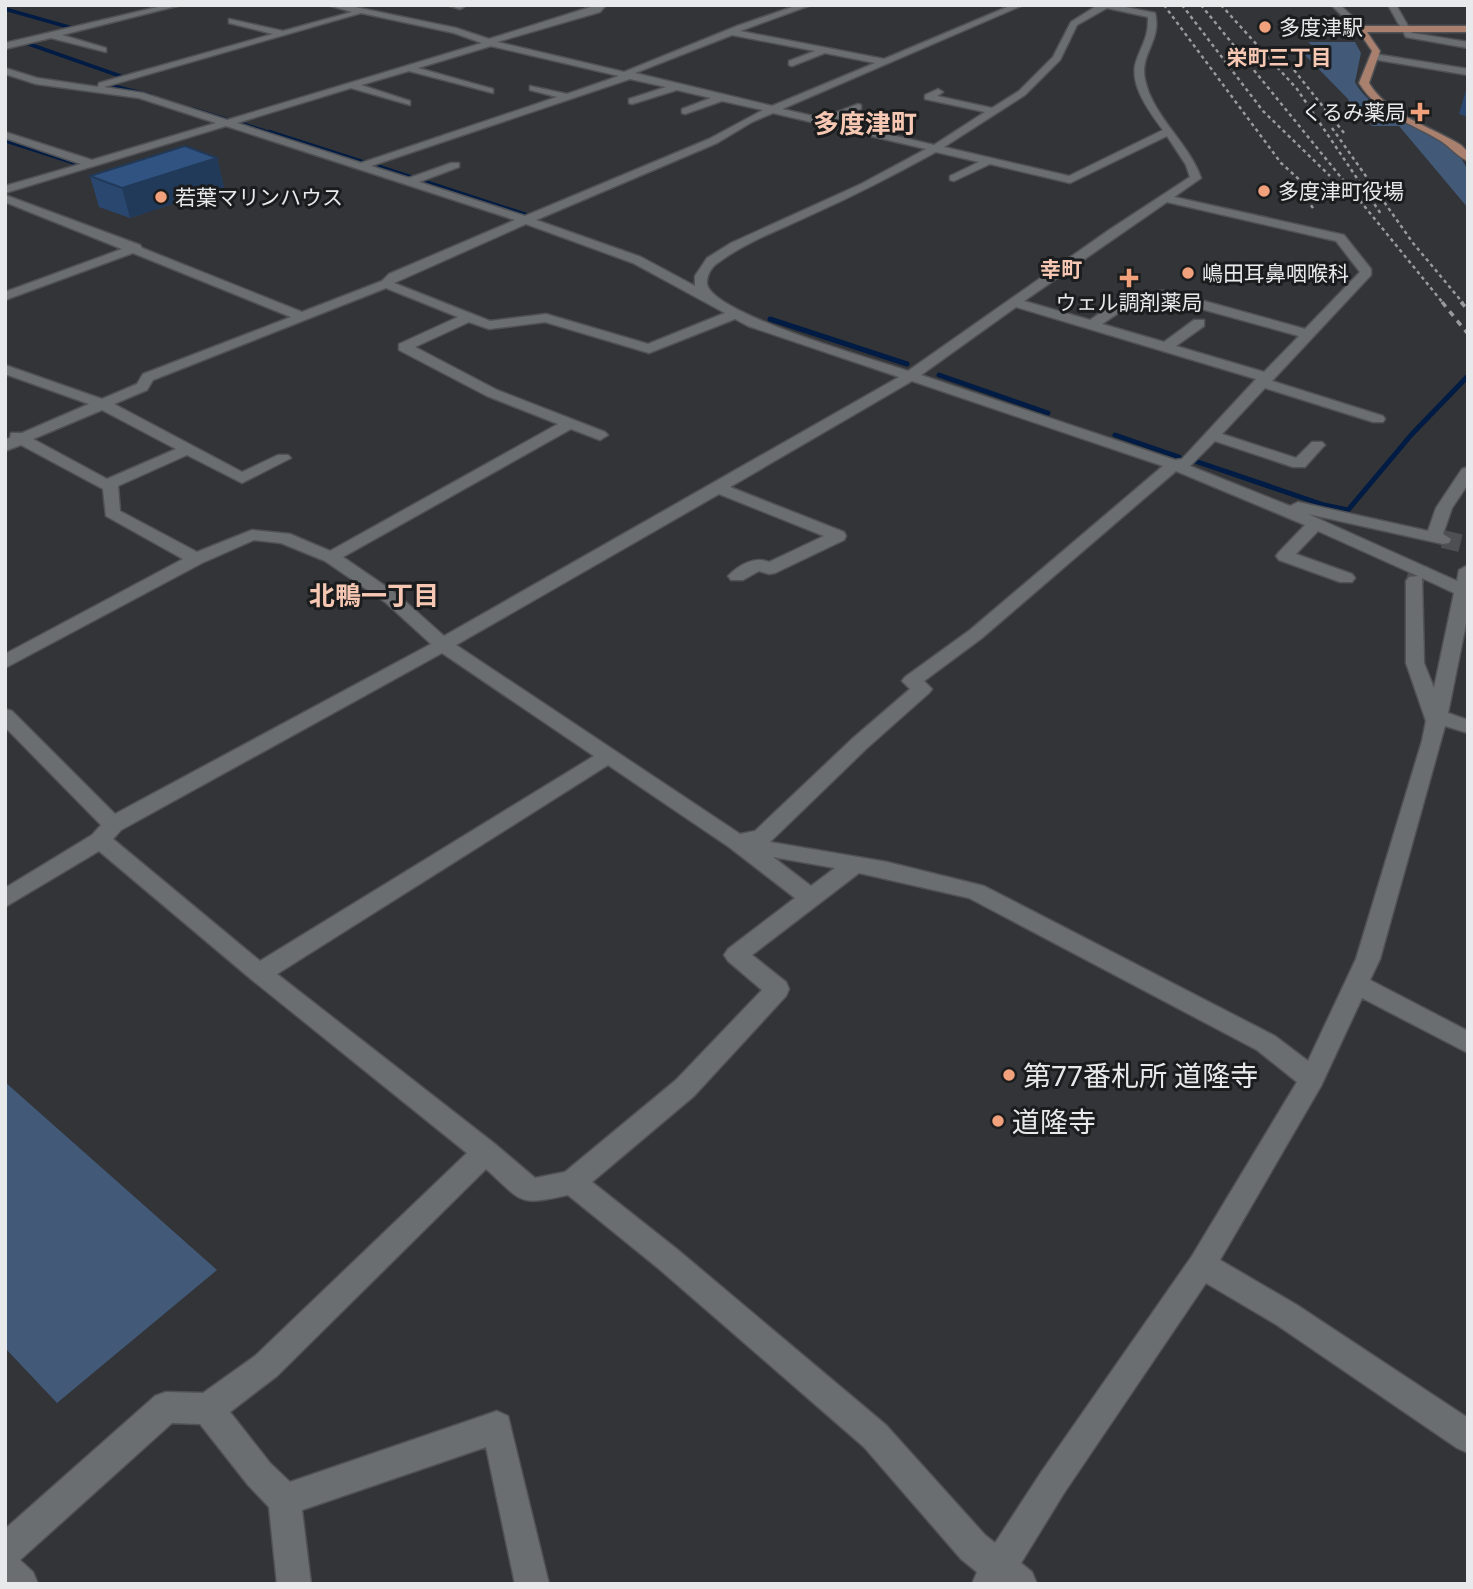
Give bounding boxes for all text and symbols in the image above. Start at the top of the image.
place label: 多度津駅 [1279,13,1363,41]
marker: 多度津駅 [1257,19,1273,35]
district label: 栄町三丁目 [1227,43,1332,71]
place label: くるみ薬局 [1301,98,1406,126]
marker: くるみ薬局 [1412,104,1428,120]
district label: 多度津町 [813,105,917,141]
place label: 多度津町役場 [1278,177,1404,205]
place label: 若葉マリンハウス [175,183,343,211]
marker: 多度津町役場 [1256,183,1272,199]
marker: 若葉マリンハウス [153,189,169,205]
district label: 幸町 [1040,255,1082,283]
place label: 嶋田耳鼻咽喉科 [1202,259,1349,287]
marker: 嶋田耳鼻咽喉科 [1180,265,1196,281]
marker: ウェル調剤薬局 [1121,270,1137,286]
place label: ウェル調剤薬局 [1056,288,1203,316]
district label: 北鴨一丁目 [309,577,439,613]
place label: 第77番札所 道隆寺 [1023,1056,1258,1094]
marker: 第77番札所 道隆寺 [1001,1067,1017,1083]
place label: 道隆寺 [1012,1102,1096,1140]
marker: 道隆寺 [990,1113,1006,1129]

